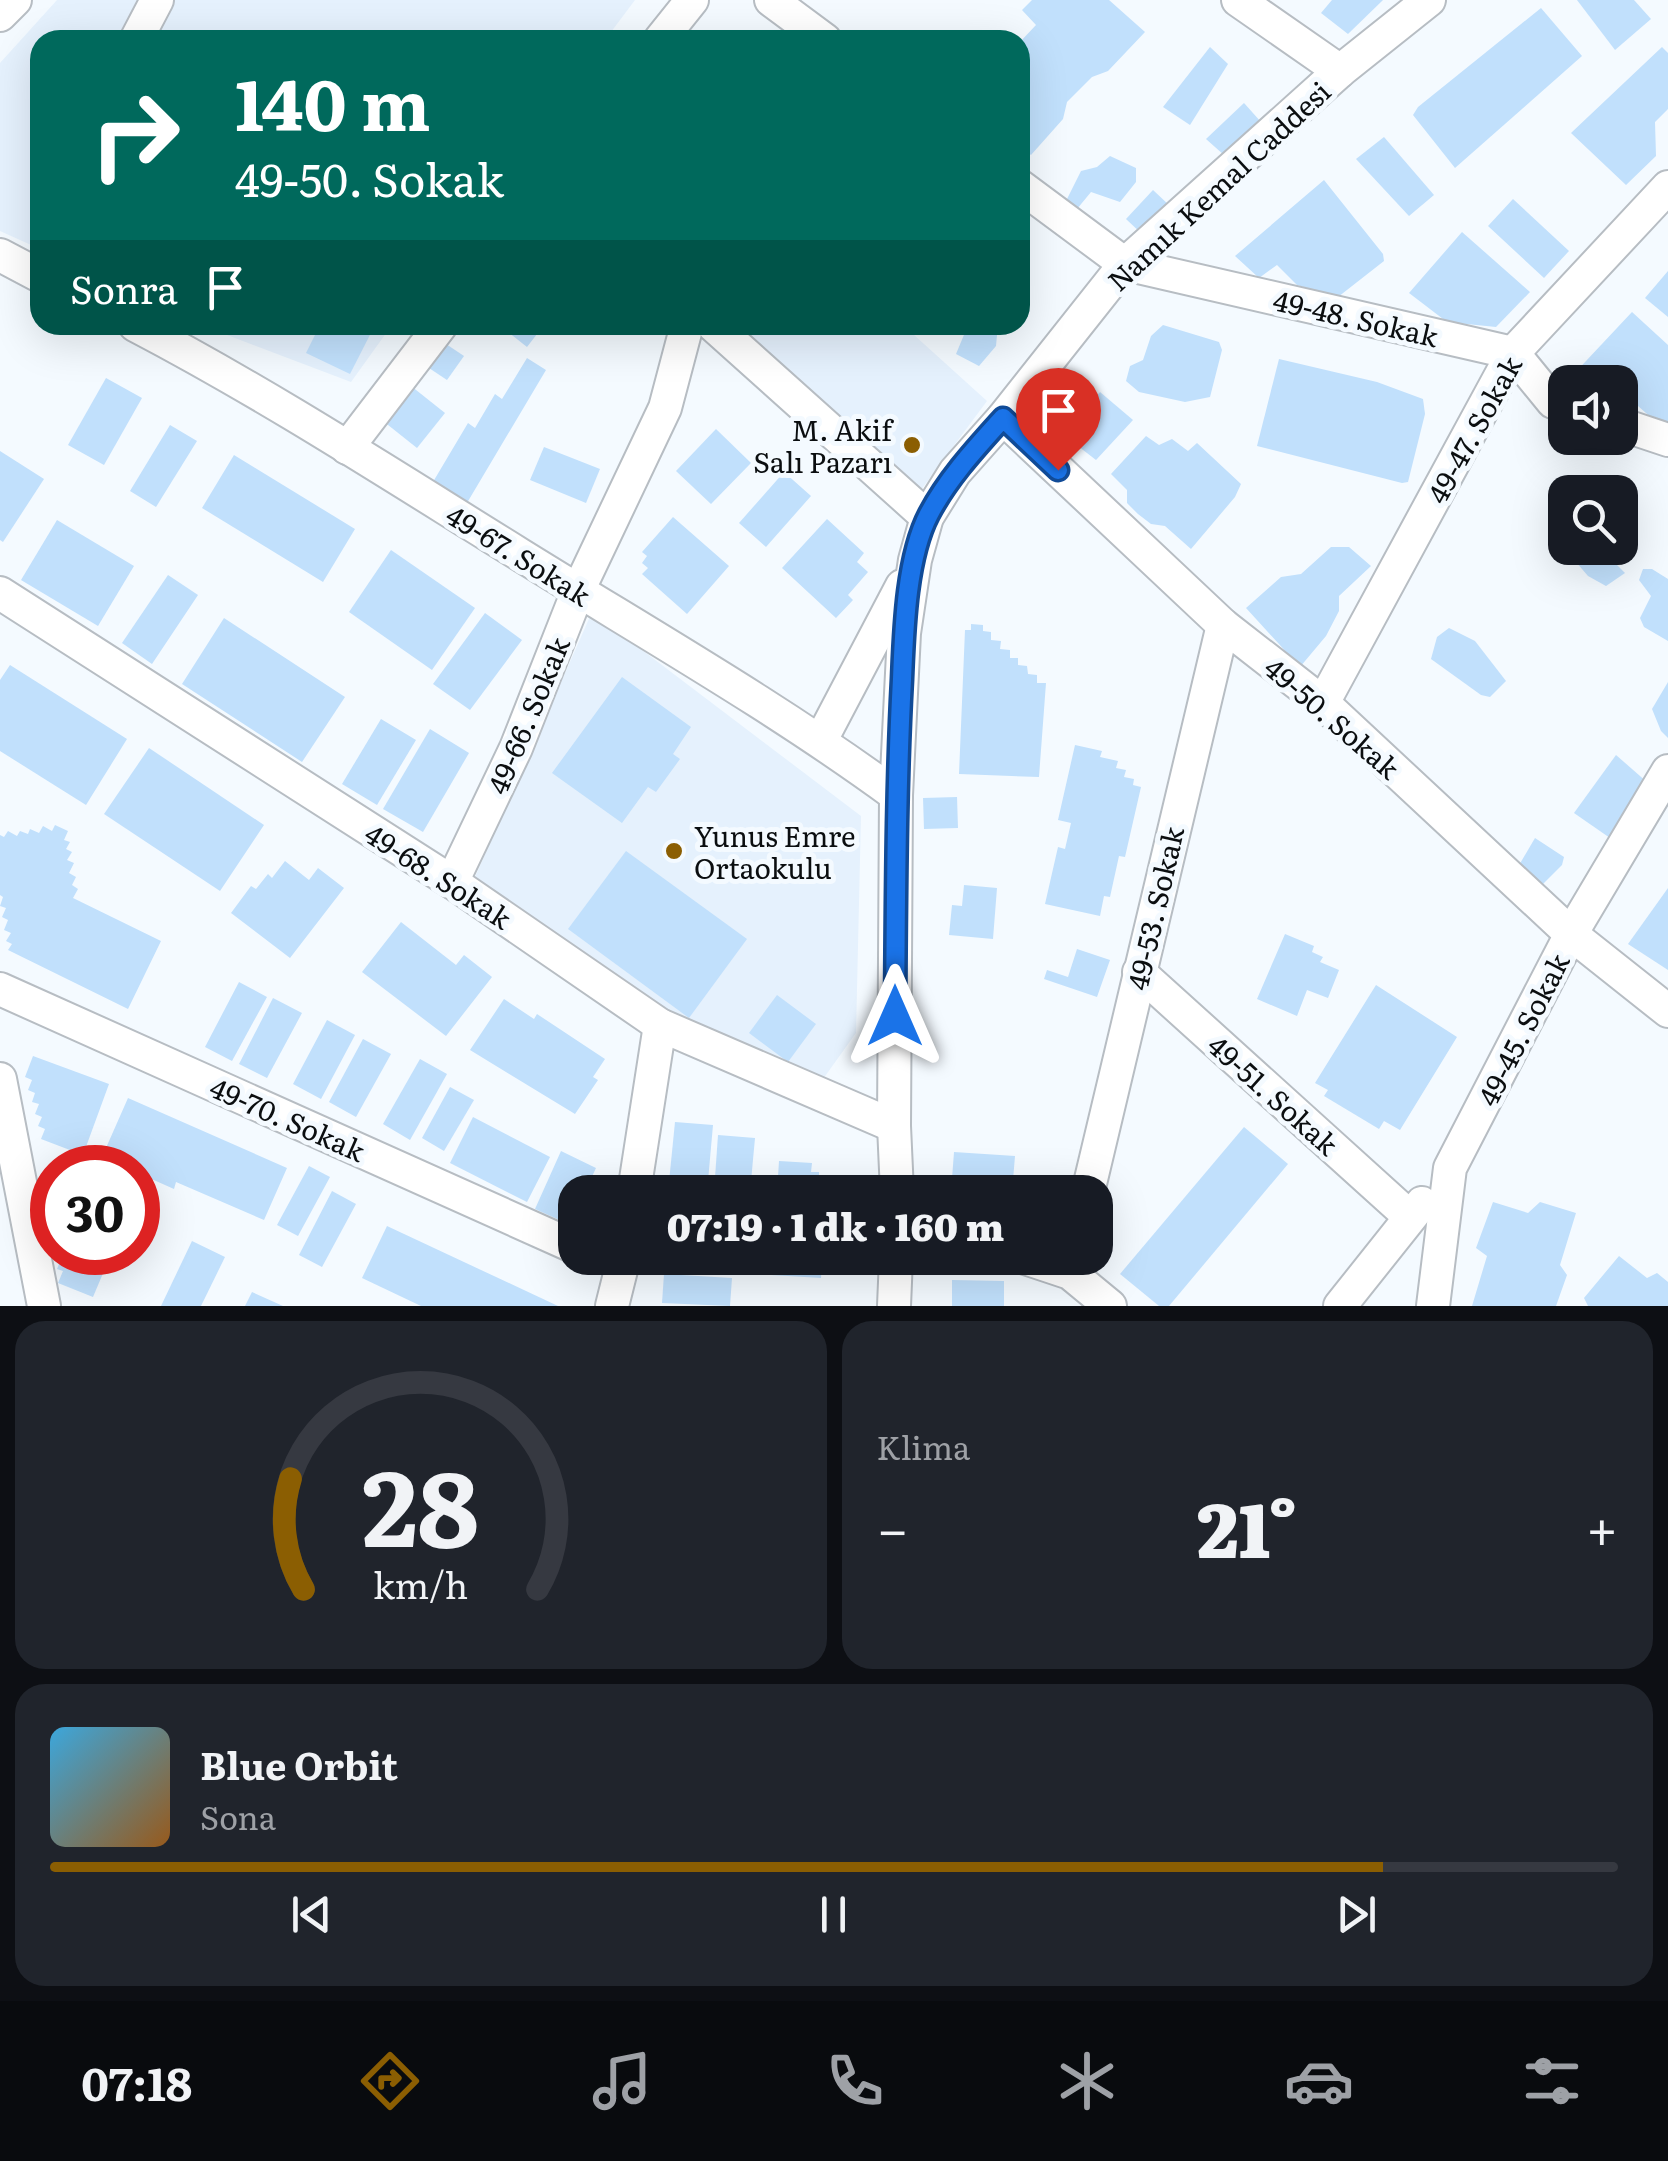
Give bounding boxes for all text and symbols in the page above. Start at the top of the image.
text: 140 m [235,49,430,153]
icon: right [70,70,200,200]
street label: Namık Kemal Caddesi [1097,70,1339,300]
text: 49-50. Sokak [235,144,504,211]
text: Sonra [70,259,178,316]
icon: arrive [198,260,253,315]
street label: 49-48. Sokak [1270,278,1443,357]
street label: 49-47. Sokak [1415,347,1531,510]
map controls [1548,365,1638,565]
button: sound [1548,365,1638,455]
pin [1016,368,1101,471]
icon: arrive [1031,383,1086,438]
place label: M. Akif Salı Pazarı [753,408,894,482]
marker: M. Akif Salı Pazarı [901,434,923,456]
button: search [1548,475,1638,565]
street label: 49-67. Sokak [439,493,600,616]
street label: 49-66. Sokak [475,629,579,800]
street label: 49-50. Sokak [1256,646,1411,788]
street label: 49-68. Sokak [357,812,521,939]
place label: Yunus Emre Ortaokulu [694,814,856,888]
street label: 49-53. Sokak [1115,821,1193,994]
marker: Yunus Emre Ortaokulu [663,840,685,862]
street label: 49-45. Sokak [1465,944,1579,1113]
position arrow [843,964,947,1068]
street label: 49-51. Sokak [1200,1024,1349,1165]
street label: 49-70. Sokak [204,1065,373,1171]
speed limit sign: 30 [30,1145,160,1275]
text: 07:19 · 1 dk · 160 m [667,1196,1004,1253]
text: Klima [877,1422,970,1470]
text: 28 [362,1425,479,1579]
text: 21° [1197,1470,1297,1581]
text: − [877,1485,909,1567]
text: + [1586,1485,1618,1567]
text: km/h [373,1557,468,1610]
text: Blue Orbit [200,1735,398,1792]
text: Sona [200,1792,276,1840]
icon: previous [284,1887,339,1942]
icon: pause [806,1887,861,1942]
icon: next [1329,1887,1384,1942]
icon: directions [355,2046,425,2116]
icon: music [587,2046,657,2116]
icon: phone [820,2046,890,2116]
icon: climate [1052,2046,1122,2116]
icon: car [1284,2046,1354,2116]
icon: filters [1517,2046,1587,2116]
text: 07:18 [81,2048,192,2115]

